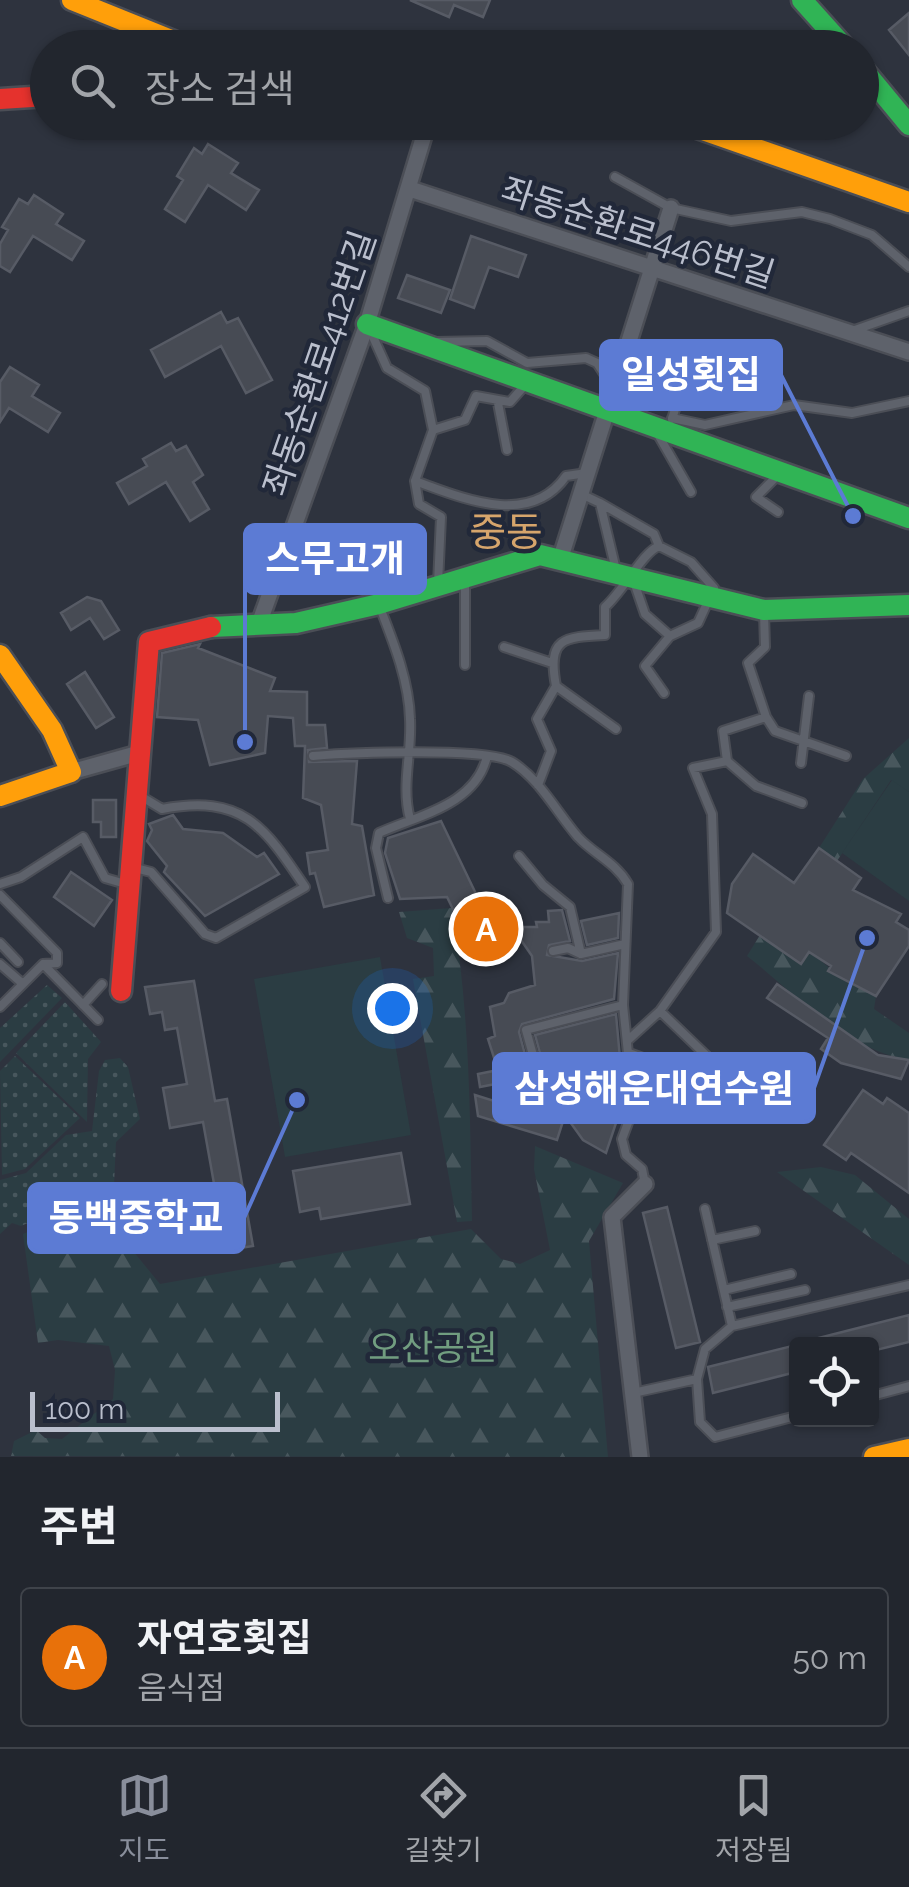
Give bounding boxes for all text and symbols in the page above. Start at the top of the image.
search box [30,30,879,140]
icon: search [65,58,120,113]
text: 장소 검색 [145,66,295,111]
street label: 좌동순환로446번길 [496,169,780,295]
street label: 좌동순환로412번길 [254,225,384,501]
callout: 일성횟집 [601,341,781,409]
text: 일성횟집 [621,352,761,397]
district label: 중동 [469,508,543,555]
callout: 스무고개 [245,525,425,593]
text: 스무고개 [265,536,405,581]
pin: A [454,892,518,966]
your location [367,983,418,1034]
callout: 삼성해운대연수원 [494,1054,814,1122]
text: 삼성해운대연수원 [514,1066,794,1111]
callout: 동백중학교 [29,1184,244,1252]
text: 동백중학교 [49,1195,223,1240]
park label: 오산공원 [369,1327,497,1368]
map controls [789,1337,879,1427]
button: locate [789,1337,879,1427]
scale bar [30,1387,280,1432]
text: 100 m [45,1393,124,1426]
text: 주변 [40,1502,117,1551]
text: 자연호횟집 [137,1615,312,1660]
text: A [64,1639,85,1676]
text: 50 m [792,1639,867,1676]
text: 음식점 [137,1669,225,1706]
tab: 지도 [117,1768,172,1868]
tab: 길찾기 [405,1768,482,1868]
tab: 저장됨 [715,1768,792,1868]

